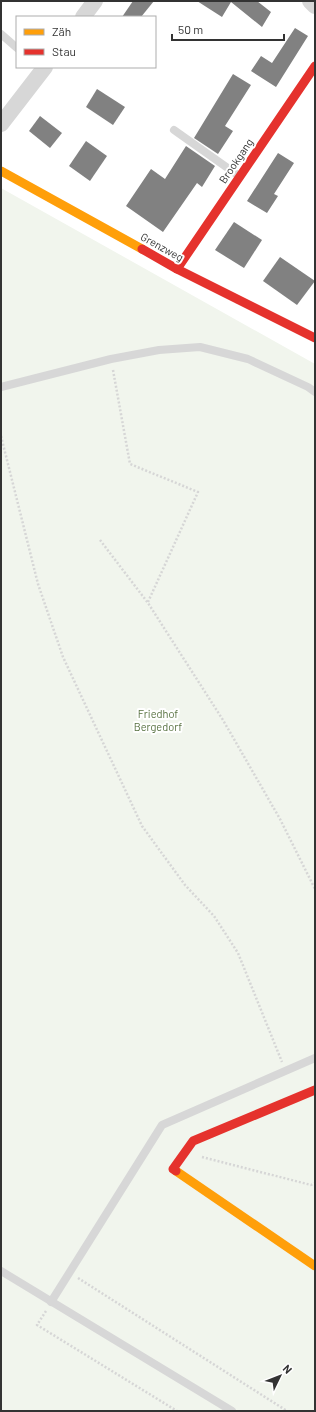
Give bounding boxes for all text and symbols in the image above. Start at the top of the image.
legend [16,16,156,68]
scale bar [172,16,284,42]
text: 50 m [178,22,203,36]
text: Zäh [52,24,71,38]
text: Stau [52,44,76,58]
street label: Brookgang [216,136,255,186]
street label: Grenzweg [139,230,186,264]
park label: Friedhof Bergedorf [134,707,182,733]
north arrow [260,1356,300,1396]
text: N [280,1362,295,1376]

